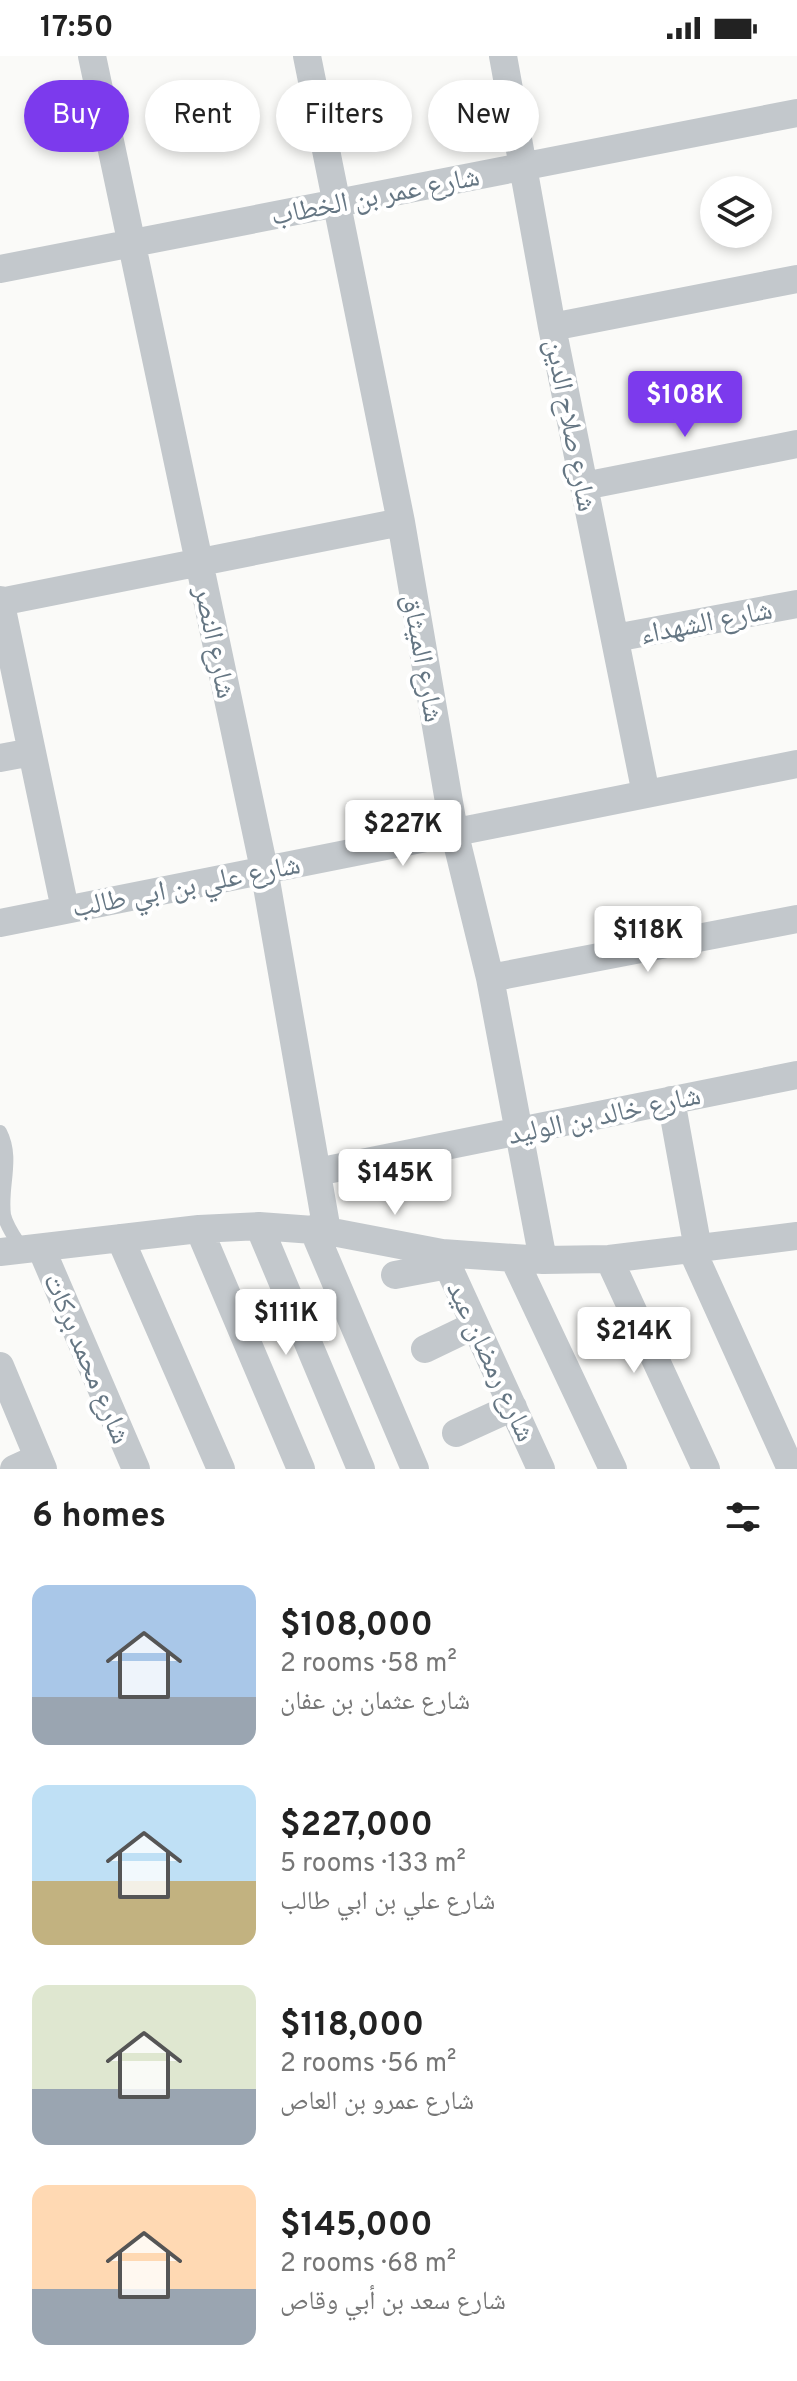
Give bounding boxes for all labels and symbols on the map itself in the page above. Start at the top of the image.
street label: شارع عمر بن الخطاب [268,160,483,236]
street label: شارع صلاح الدين [535,336,603,515]
pin: $108K [629,371,741,439]
street label: شارع النصر [183,582,242,702]
street label: شارع الميثاق [392,592,450,725]
street label: شارع الشهداء [637,594,776,654]
pin: $227K [347,800,459,868]
street label: شارع علي بن ابي طالب [69,848,304,930]
pin: $118K [592,906,704,974]
street label: شارع خالد بن الوليد [505,1079,704,1155]
pin: $145K [339,1149,451,1217]
street label: شارع محمد بركات [33,1268,137,1450]
street label: شارع رمضان عيد [436,1276,542,1448]
pin: $111K [230,1289,342,1357]
pin: $214K [578,1307,690,1375]

